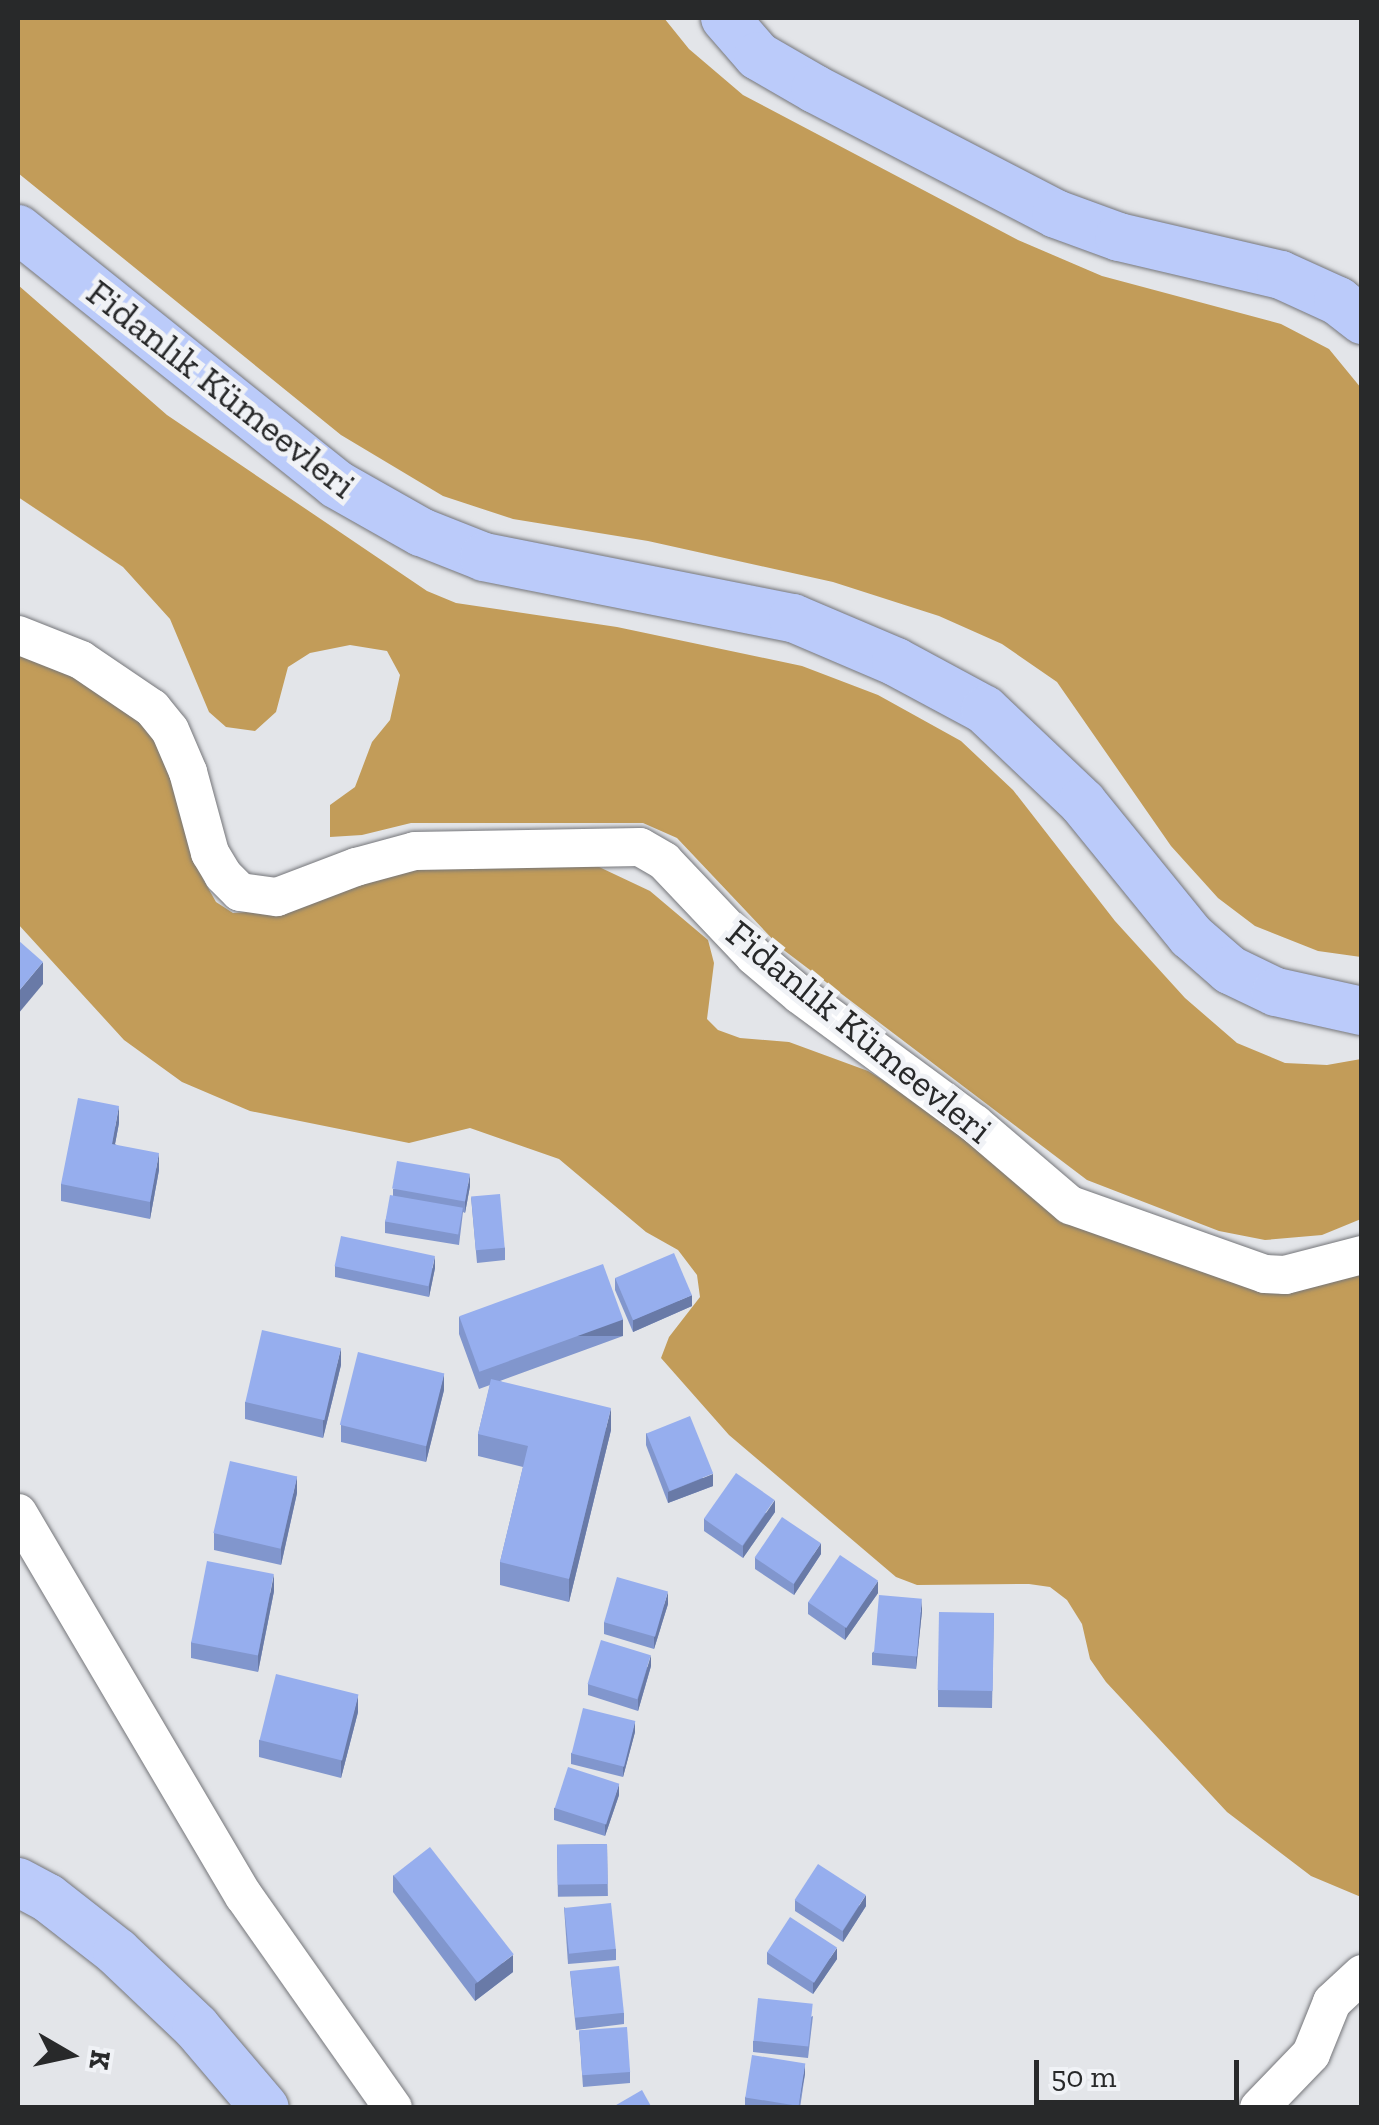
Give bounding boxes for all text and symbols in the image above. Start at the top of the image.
street label: Fidanlık Kümeevleri [77,270,365,508]
street label: Fidanlık Kümeevleri [717,911,1001,1153]
north arrow [20,2005,120,2105]
scale bar [1039,2040,1244,2102]
text: K [82,2048,118,2072]
text: 50 m [1051,2059,1116,2095]

